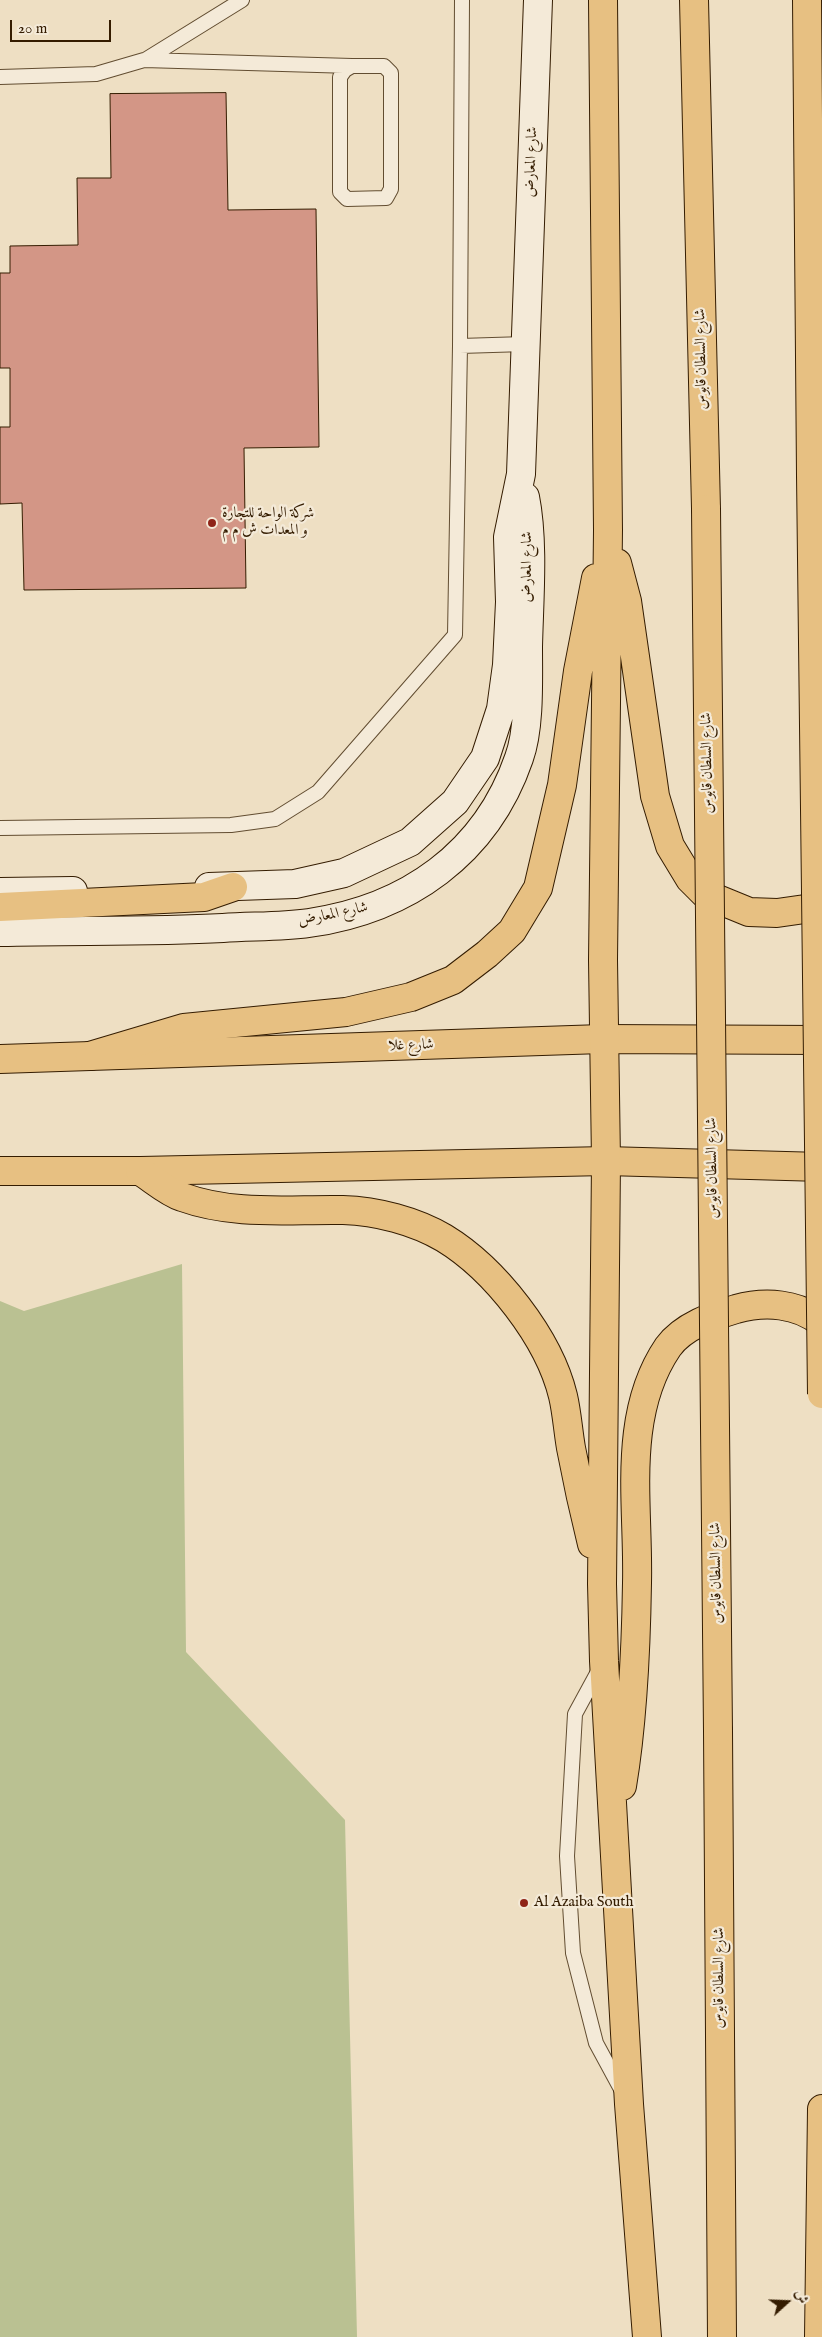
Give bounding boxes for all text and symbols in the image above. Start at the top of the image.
scale bar [12,10,114,42]
text: 20 m [18,19,47,38]
street label: شارع المعارض [522,126,542,198]
street label: شارع السلطان قابوس [692,308,712,410]
place label: شركة الواحة للتجارة و المعدات ش م م [222,505,314,540]
marker: شركة الواحة للتجارة و المعدات ش م م [206,517,218,529]
street label: شارع المعارض [519,532,537,602]
street label: شارع السلطان قابوس [698,712,718,814]
street label: شارع المعارض [296,899,370,931]
street label: شارع غلا [388,1036,434,1056]
street label: شارع السلطان قابوس [703,1117,723,1219]
street label: شارع السلطان قابوس [707,1522,727,1624]
place label: Al Azaiba South [534,1894,633,1912]
marker: Al Azaiba South [518,1897,530,1909]
street label: شارع السلطان قابوس [711,1928,729,2028]
north arrow [762,2277,812,2327]
text: ش [790,2287,812,2306]

